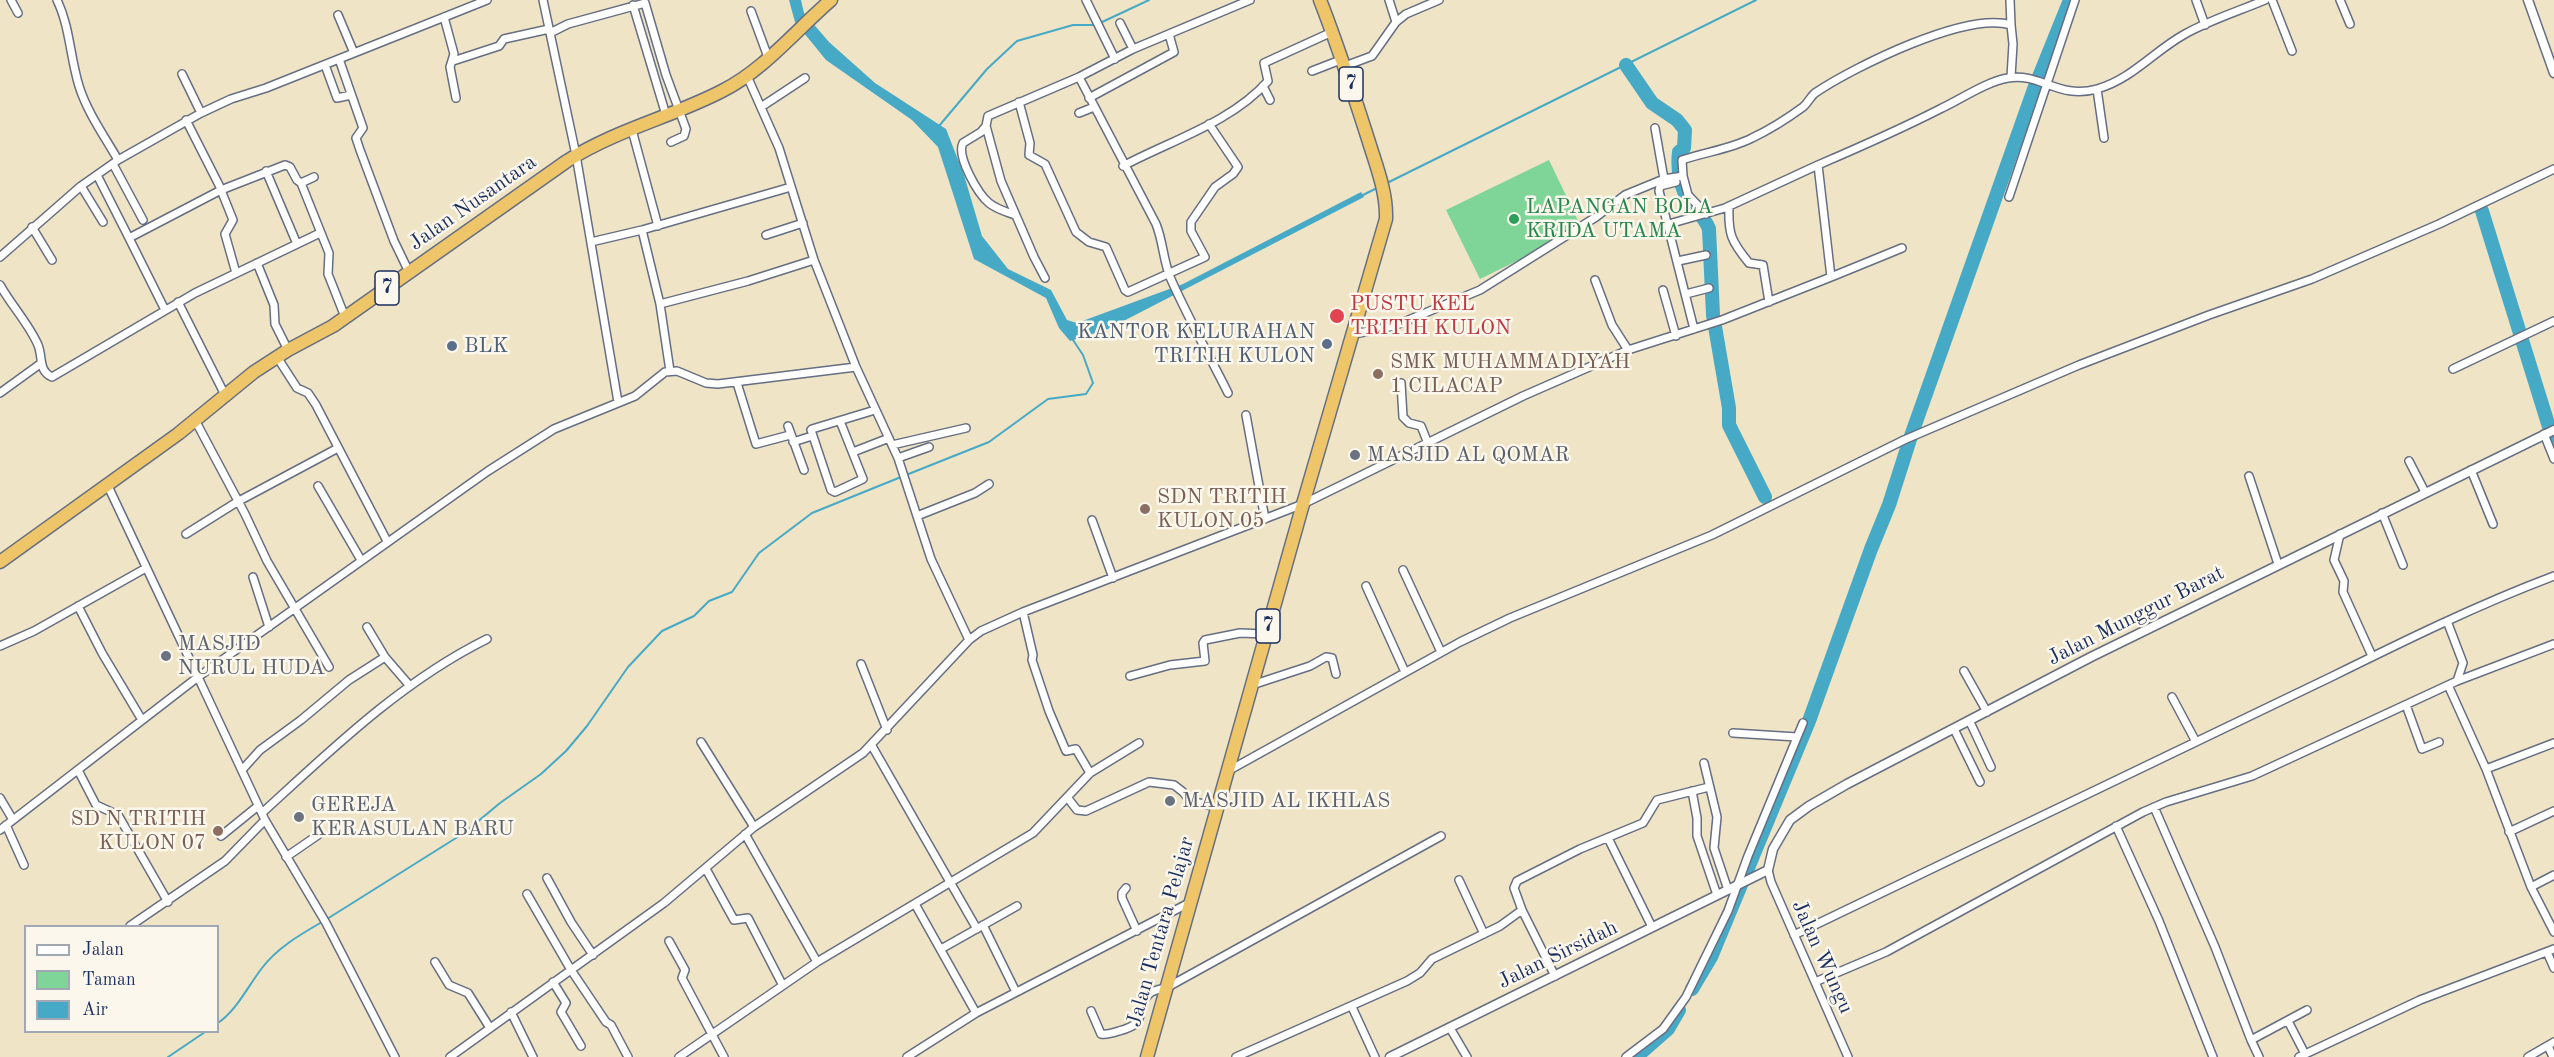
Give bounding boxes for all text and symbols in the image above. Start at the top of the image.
road number: 7 [1339,67,1363,101]
street label: Jalan Nusantara [404,150,542,256]
place label: LAPANGAN BOLA KRIDA UTAMA [1526,194,1713,244]
marker: LAPANGAN BOLA KRIDA UTAMA [1507,212,1521,226]
road number: 7 [375,271,399,305]
place label: PUSTU KEL TRITIH KULON [1350,291,1511,341]
marker: PUSTU KEL TRITIH KULON [1328,307,1346,325]
place label: KANTOR KELURAHAN TRITIH KULON [1077,319,1315,369]
place label: BLK [464,333,508,359]
marker: KANTOR KELURAHAN TRITIH KULON [1320,337,1334,351]
marker: BLK [445,339,459,353]
place label: SMK MUHAMMADIYAH 1 CILACAP [1390,349,1630,399]
marker: SMK MUHAMMADIYAH 1 CILACAP [1371,367,1385,381]
place label: MASJID AL QOMAR [1367,442,1570,468]
marker: MASJID AL QOMAR [1348,448,1362,462]
place label: SDN TRITIH KULON 05 [1157,484,1287,534]
marker: SDN TRITIH KULON 05 [1138,502,1152,516]
street label: Jalan Munggur Barat [2044,561,2228,671]
road number: 7 [1256,609,1280,643]
place label: MASJID NURUL HUDA [178,631,325,681]
marker: MASJID NURUL HUDA [159,649,173,663]
place label: MASJID AL IKHLAS [1182,788,1390,814]
place label: GEREJA KERASULAN BARU [311,792,514,842]
marker: MASJID AL IKHLAS [1163,794,1177,808]
place label: SD N TRITIH KULON 07 [71,806,206,856]
marker: GEREJA KERASULAN BARU [292,810,306,824]
marker: SD N TRITIH KULON 07 [211,824,225,838]
street label: Jalan Tentara Pelajar [1122,834,1200,1030]
street label: Jalan Wungu [1786,896,1858,1018]
street label: Jalan Sirsidah [1494,915,1622,995]
legend [24,925,219,1033]
text: Jalan [82,941,124,959]
text: Taman [82,971,136,989]
text: Air [82,1001,108,1019]

